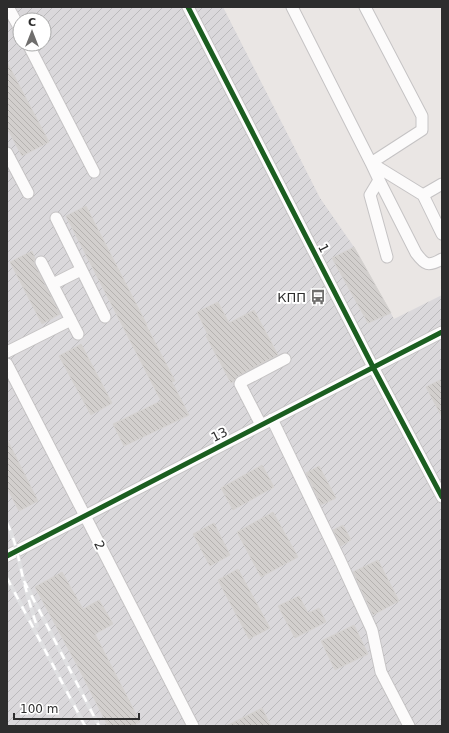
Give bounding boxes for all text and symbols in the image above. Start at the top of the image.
north arrow [12,12,52,52]
text: С [28,16,36,29]
street label: 1 [315,241,332,255]
bus stop icon: КПП [309,288,327,306]
place label: КПП [277,290,306,305]
street label: 13 [208,424,230,445]
street label: 2 [91,538,108,552]
scale bar [14,695,139,721]
text: 100 m [20,702,58,716]

